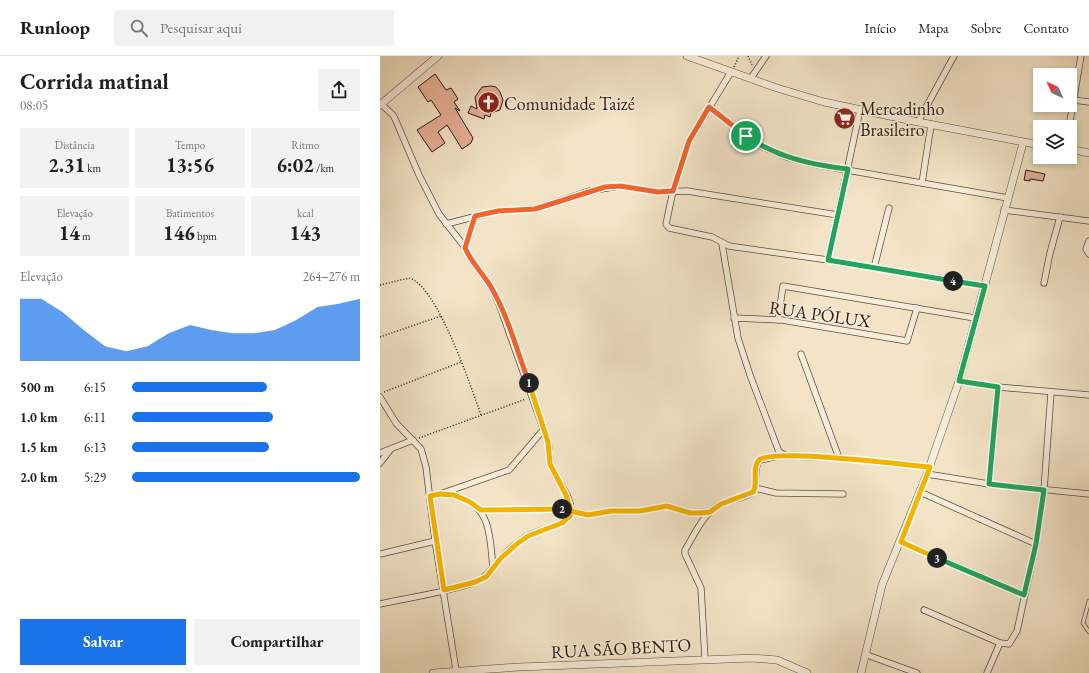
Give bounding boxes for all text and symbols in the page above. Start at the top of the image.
search box [114,10,394,46]
text: Runloop [20,15,90,40]
icon: search [128,17,150,39]
text: Pesquisar aqui [160,18,242,37]
text: Início [864,19,896,37]
text: Mapa [918,19,949,37]
text: Sobre [971,19,1001,37]
text: Contato [1023,19,1069,37]
text: Corrida matinal [20,67,169,96]
north arrow [1033,68,1077,112]
map controls [1033,68,1077,164]
button: share [318,69,360,111]
church icon: Comunidade Taizé [476,90,502,116]
place label: Comunidade Taizé [504,92,635,115]
text: 08:05 [20,97,48,114]
place label: Mercadinho Brasileiro [860,97,944,141]
supermarket icon: Mercadinho Brasileiro [831,105,857,131]
pin [729,119,763,153]
button: layers [1033,120,1077,164]
icon: arrive [735,125,757,147]
text: Distância [55,138,95,152]
text: Tempo [175,138,205,152]
text: Ritmo [291,138,319,152]
text: 2.31 [48,152,85,178]
text: 13:56 [166,152,214,178]
text: 6:02 [276,152,314,178]
text: km [85,161,101,175]
text: /km [314,161,334,175]
text: Elevação [57,206,93,220]
text: Batimentos [166,206,214,220]
text: kcal [297,206,314,220]
text: 14 [59,220,80,246]
text: 146 [163,220,195,246]
text: 143 [289,220,321,246]
text: m [80,229,91,243]
text: bpm [195,229,217,243]
text: Elevação [20,268,63,285]
text: 264–276 m [303,268,360,285]
pin: 4 [943,271,963,291]
text: 4 [950,274,956,288]
street label: RUA PÓLUX [768,295,873,333]
pin: 1 [519,373,539,393]
text: 1 [526,376,532,390]
text: 500 m [20,379,54,396]
text: 6:15 [84,379,106,396]
text: 1.0 km [20,409,58,426]
text: 6:11 [84,409,106,426]
text: 1.5 km [20,439,58,456]
text: 6:13 [84,439,106,456]
text: 2.0 km [20,469,58,486]
text: 5:29 [84,469,106,486]
pin: 2 [552,499,572,519]
text: 2 [559,502,565,516]
pin: 3 [927,548,947,568]
text: 3 [934,551,940,565]
button: Salvar [20,619,186,665]
button: Compartilhar [194,619,360,665]
street label: RUA SÃO BENTO [550,633,692,663]

